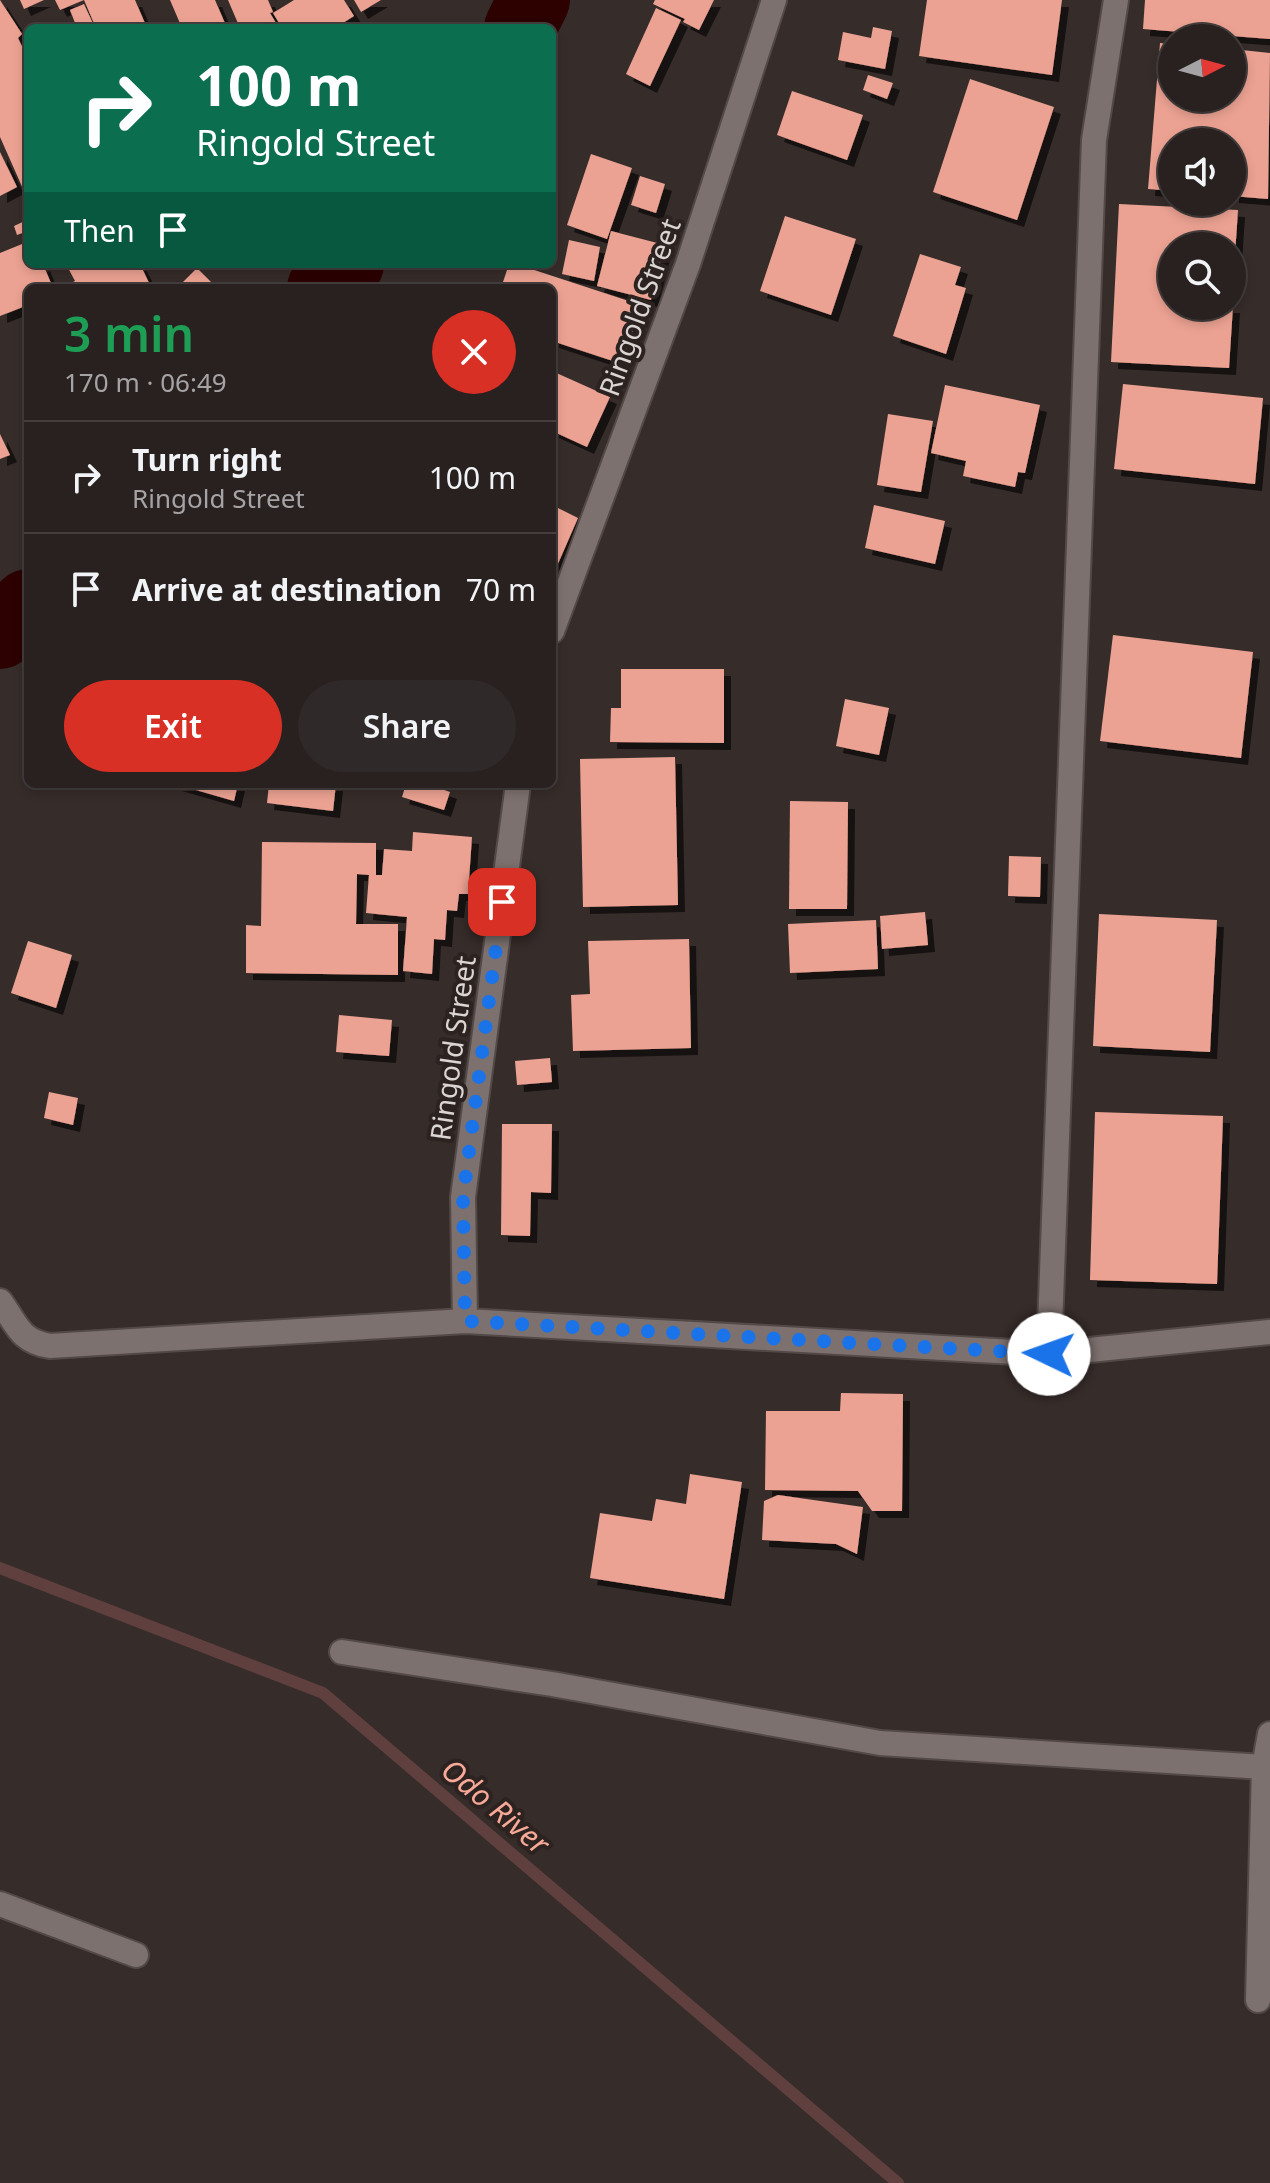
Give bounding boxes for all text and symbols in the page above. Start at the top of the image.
north arrow [1158,24,1246,112]
map controls [1158,24,1246,320]
text: 100 m [196,46,361,122]
icon: right [64,56,168,160]
text: Ringold Street [196,118,435,167]
button: sound [1158,128,1246,216]
icon: arrive [151,208,195,252]
text: Then [64,210,135,251]
street label: Ringold Street [589,213,689,401]
button: search [1158,232,1246,320]
text: 3 min [64,301,194,366]
button: close [432,310,516,394]
text: 170 m · 06:49 [64,364,227,400]
text: Turn right [132,439,282,480]
icon: right [64,455,108,499]
text: 100 m [429,457,516,498]
text: Ringold Street [132,480,305,516]
icon: arrive [64,567,108,611]
text: Arrive at destination [132,569,442,610]
text: 70 m [466,569,536,610]
button: Exit [64,680,282,772]
button: Share [298,680,516,772]
pin [468,868,536,936]
icon: arrive [480,880,524,924]
street label: Ringold Street [420,953,484,1143]
position arrow [1007,1312,1091,1396]
water label: Odo River [433,1749,560,1864]

